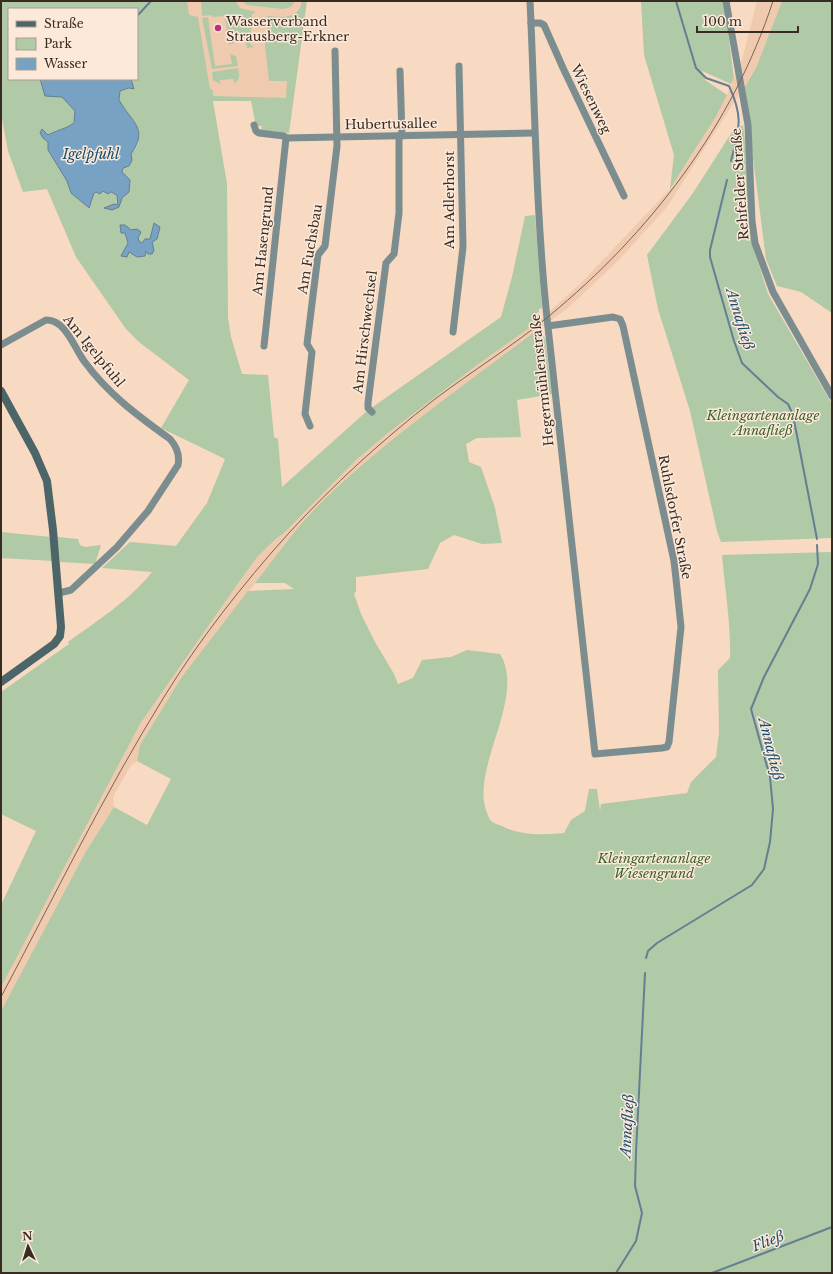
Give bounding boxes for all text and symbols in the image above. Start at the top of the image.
legend [8,8,138,80]
scale bar [697,8,798,34]
place label: Wasserverband Strausberg-Erkner [225,13,350,45]
text: 100 m [703,14,742,29]
text: Straße [44,16,84,31]
marker: Wasserverband Strausberg-Erkner [213,23,223,33]
text: Park [44,36,72,51]
text: Wasser [43,56,87,71]
street label: Wiesenweg [566,61,615,137]
street label: Hubertusallee [345,115,437,133]
street label: Rehfelder Straße [728,127,752,241]
water label: Igelpfuhl [62,145,120,163]
street label: Am Adlerhorst [441,151,458,250]
street label: Am Hasengrund [249,185,277,297]
street label: Am Fuchsbau [294,202,326,296]
street label: Am Hirschwechsel [349,270,381,395]
water label: Annafließ [721,284,758,352]
street label: Am Igelpfuhl [59,311,128,391]
street label: Hegermühlenstraße [527,313,557,447]
park label: Kleingartenanlage Annafließ [706,407,819,439]
street label: Ruhlsdorfer Straße [655,453,695,581]
water label: Annafließ [754,714,787,782]
park label: Kleingartenanlage Wiesengrund [597,850,710,882]
water label: Annafließ [616,1094,638,1160]
north arrow [8,1226,48,1266]
water label: Fließ [748,1227,787,1256]
text: N [22,1229,34,1243]

